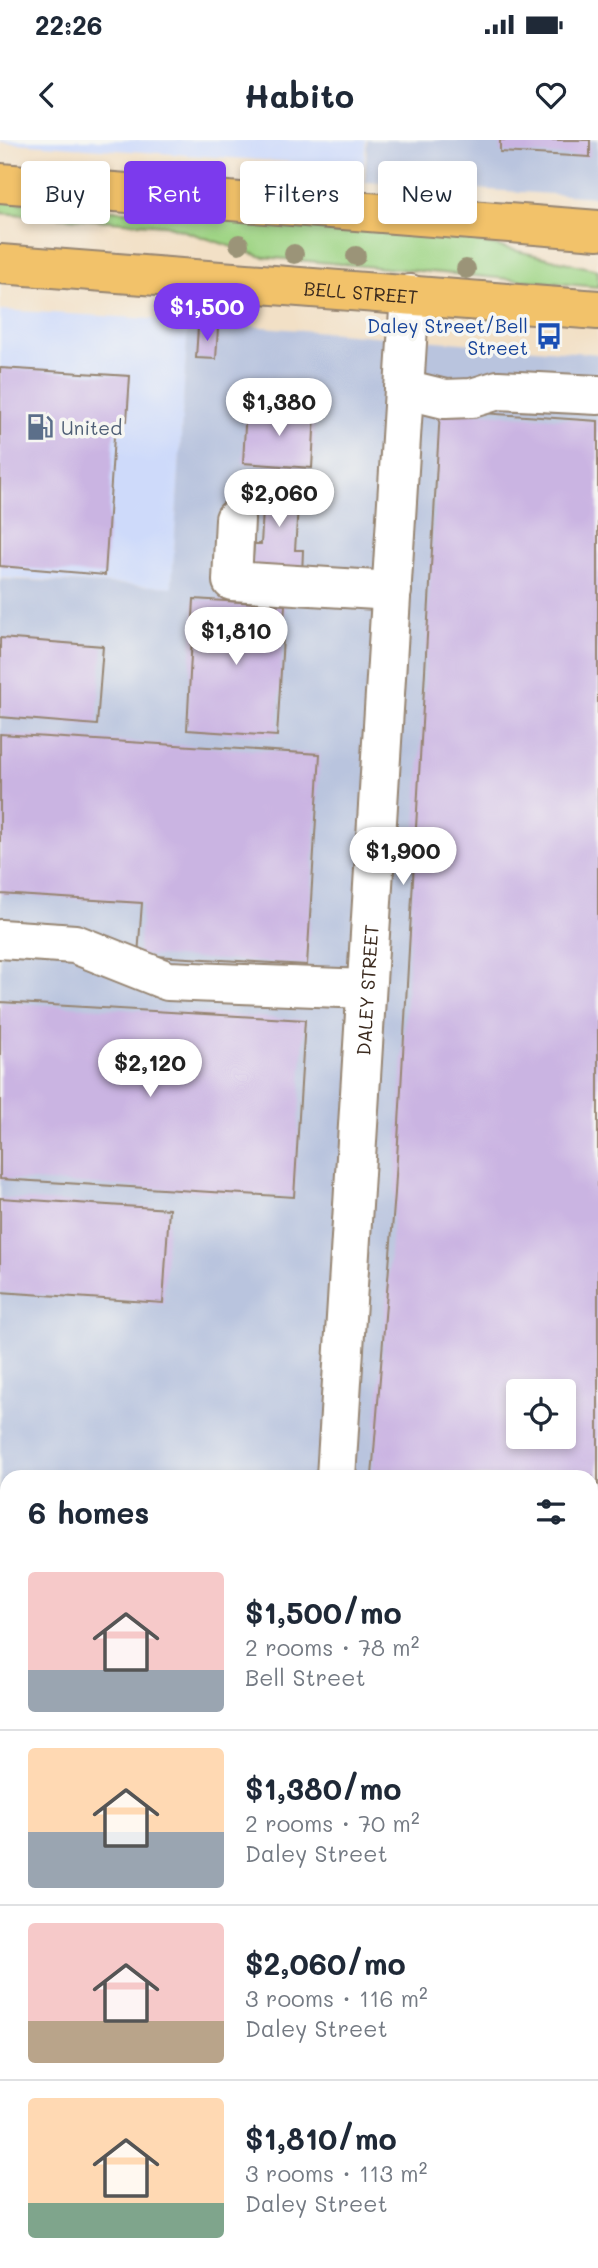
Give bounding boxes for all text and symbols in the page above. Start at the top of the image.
text: 22:26 [35,8,103,42]
text: Habito [244,74,354,116]
icon: back [28,76,66,114]
icon: heart [532,76,570,114]
chip: Buy [21,161,110,224]
chip: Rent [124,161,226,224]
chip: Filters [240,161,364,224]
chip: New [378,161,477,224]
street label: BELL STREET [303,275,419,309]
pin: $1,500 [150,284,264,343]
text: $1,500 [170,291,244,321]
place label: Daley Street/Bell Street [367,313,528,360]
bus stop icon: Daley Street/Bell Street [534,321,564,351]
pin: $1,380 [222,378,336,438]
text: $1,380 [242,386,316,416]
fuel station icon: United [25,412,55,442]
place label: United [61,415,122,440]
pin: $2,060 [222,470,336,529]
text: $2,060 [240,477,318,507]
pin: $1,810 [179,608,293,667]
text: $1,810 [201,615,271,645]
pin: $1,900 [346,828,460,887]
text: $1,900 [366,835,440,865]
street label: DALEY STREET [350,924,383,1056]
pin: $2,120 [93,1040,207,1099]
text: $2,120 [114,1047,186,1077]
map controls [506,1379,576,1449]
button: locate [506,1379,576,1449]
text: 6 homes [28,1492,149,1532]
icon: filters [532,1493,570,1531]
text: $1,500/mo [245,1592,402,1632]
icon: home [84,1600,168,1684]
text: 2 rooms · 78 m² [245,1632,419,1662]
text: Bell Street [245,1662,366,1692]
text: $1,380/mo [245,1768,401,1808]
icon: home [84,1776,168,1860]
text: 2 rooms · 70 m² [245,1808,420,1838]
text: Daley Street [245,1838,388,1868]
text: $2,060/mo [245,1943,406,1983]
icon: home [84,1951,168,2035]
text: 3 rooms · 116 m² [245,1983,428,2013]
text: Daley Street [245,2013,388,2043]
text: $1,810/mo [245,2118,397,2158]
icon: home [84,2126,168,2210]
text: 3 rooms · 113 m² [245,2158,427,2188]
text: Daley Street [245,2188,388,2218]

